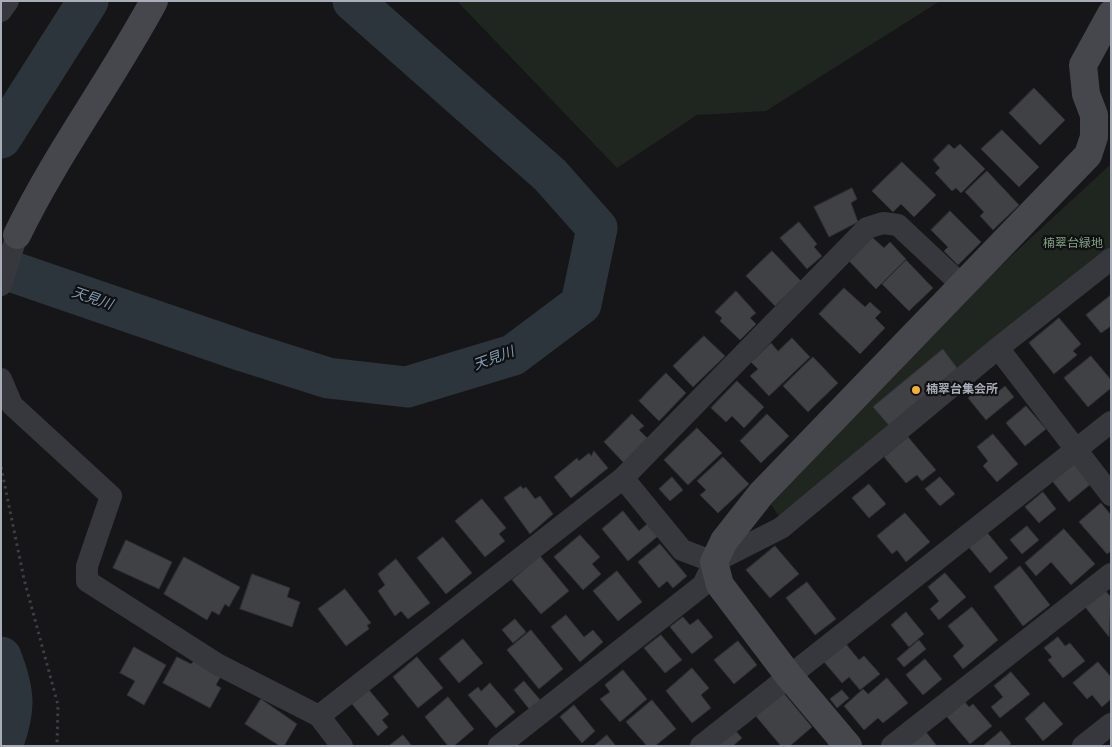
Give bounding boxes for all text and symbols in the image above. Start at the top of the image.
park label: 楠翠台緑地 [1043,237,1103,251]
water label: 天見川 [69,284,115,314]
water label: 天見川 [471,344,517,374]
place label: 楠翠台集会所 [926,383,998,397]
marker: 楠翠台集会所 [910,384,922,396]

